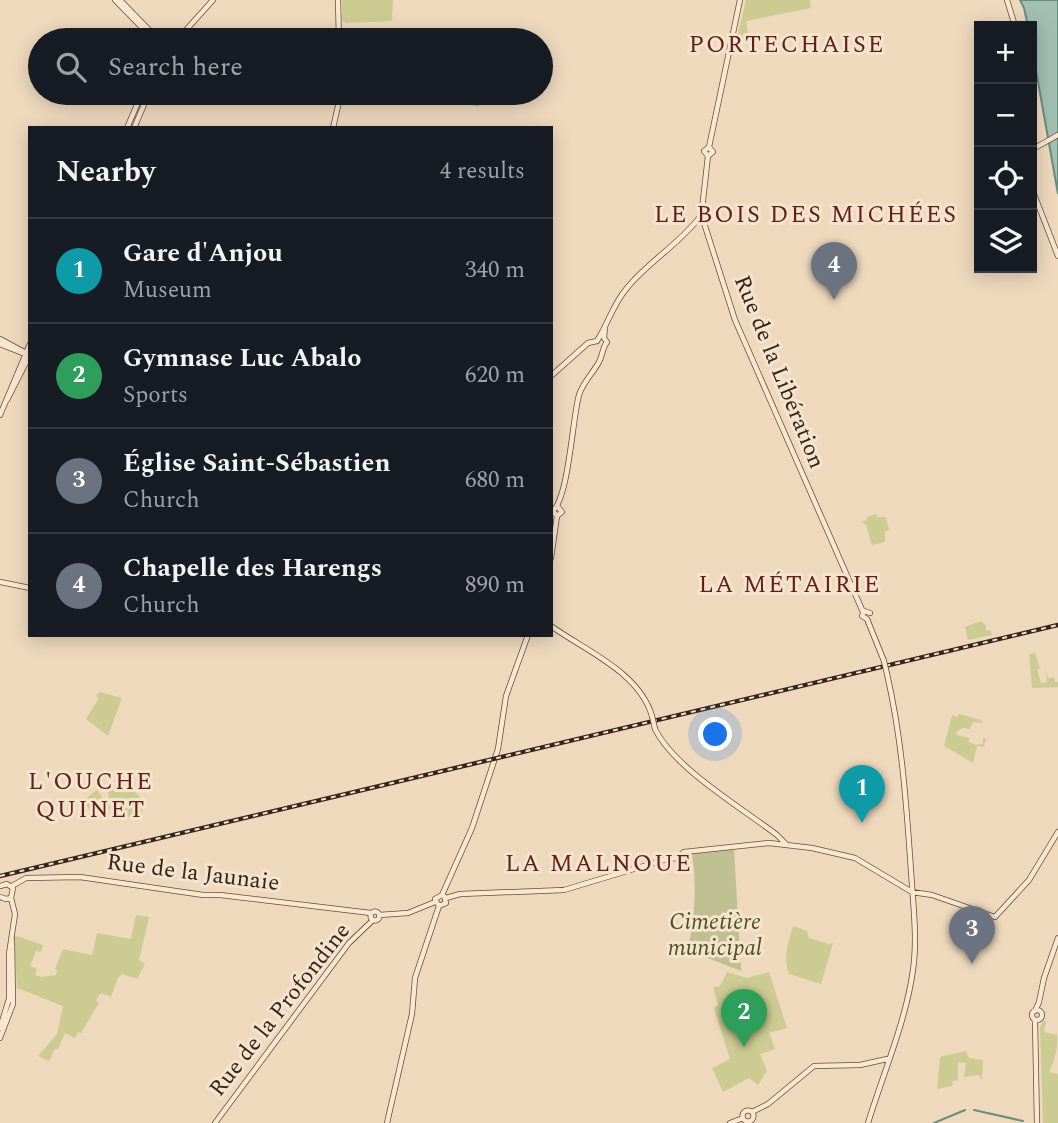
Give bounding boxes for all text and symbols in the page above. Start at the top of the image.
map controls [974,21,1037,273]
button: + [974,21,1037,84]
district label: PORTECHAISE [689,27,885,63]
search box [28,28,553,105]
text: Search here [108,47,243,87]
icon: search [52,48,90,86]
button: − [974,84,1037,147]
button: locate [974,147,1037,210]
text: Nearby [56,149,155,195]
text: 4 results [440,154,525,189]
district label: LE BOIS DES MICHÉES [654,197,958,233]
button: layers [974,210,1037,273]
text: Gare d'Anjou [123,233,283,273]
pin: 4 [811,242,857,300]
text: 1 [73,253,85,288]
text: 340 m [465,253,525,288]
street label: Rue de la Libération [724,270,834,474]
text: Museum [123,273,212,308]
text: Gymnase Luc Abalo [123,338,362,378]
text: 2 [73,358,85,393]
text: 620 m [465,358,525,393]
text: Sports [123,378,188,413]
text: Église Saint-Sébastien [123,443,391,483]
text: 3 [73,463,85,498]
text: 680 m [465,463,525,498]
text: Church [123,483,200,518]
text: Chapelle des Harengs [123,548,382,588]
district label: LA MÉTAIRIE [698,567,882,603]
text: 4 [73,568,85,603]
text: 890 m [465,568,525,603]
text: Church [123,588,200,623]
your location [698,717,732,751]
district label: L'OUCHE QUINET [28,764,154,828]
pin: 1 [839,765,885,823]
street label: Rue de la Jaunaie [105,845,281,901]
district label: LA MALNOUE [505,846,693,882]
park label: Cimetière municipal [668,905,762,966]
pin: 3 [949,906,995,964]
street label: Rue de la Profondine [201,915,359,1105]
pin: 2 [721,989,767,1047]

